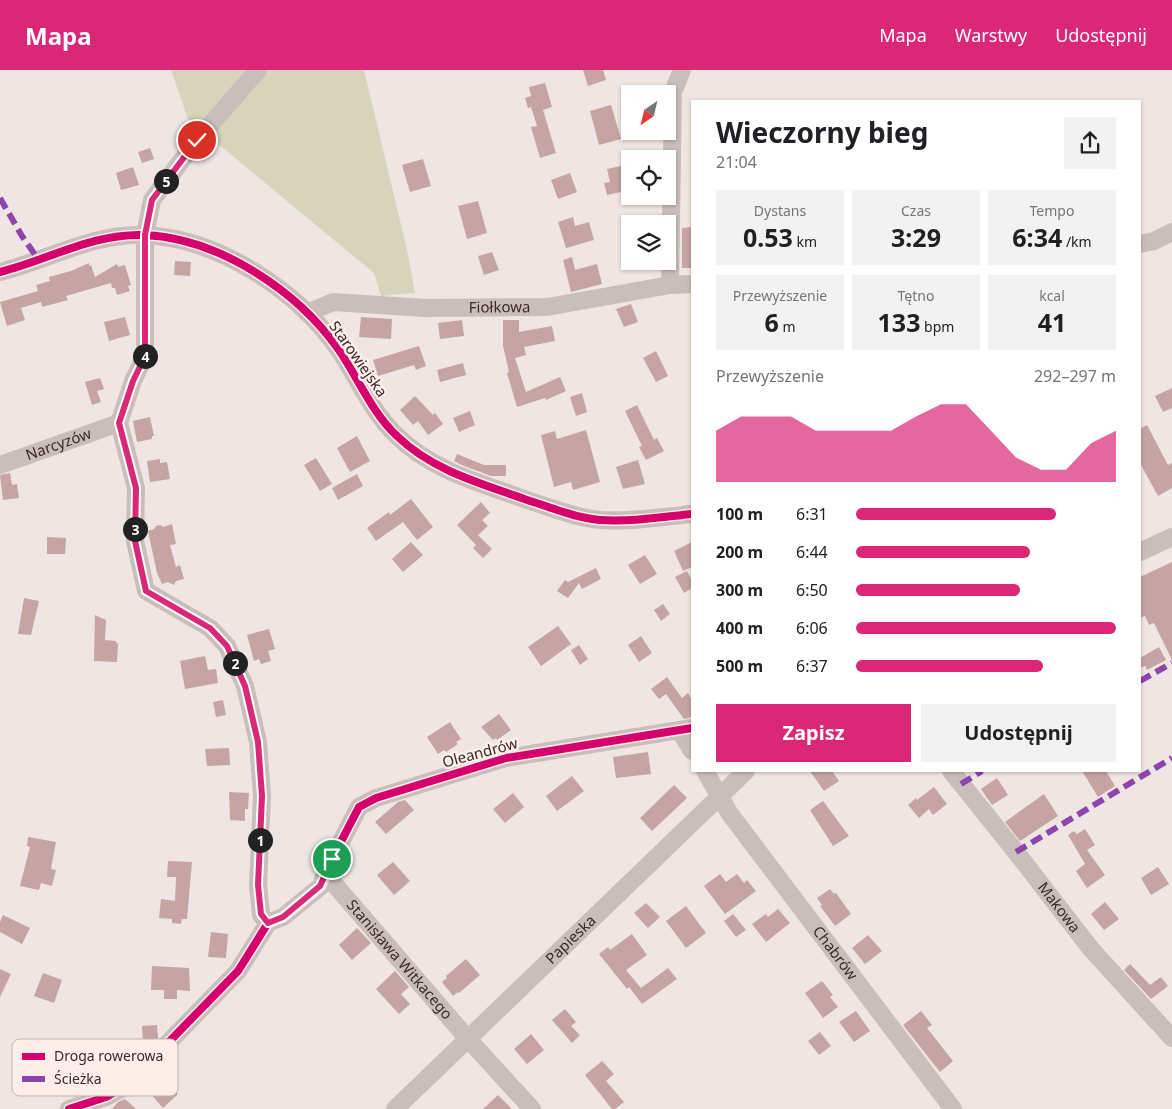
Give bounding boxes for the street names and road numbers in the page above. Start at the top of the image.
street label: Fiołkowa [469,296,530,317]
street label: Starowiejska [325,317,392,400]
street label: Narcyzów [23,423,94,464]
street label: Oleandrów [440,732,520,772]
street label: Makowa [1034,877,1086,936]
street label: Stanisława Witkacego [343,895,458,1023]
street label: Papieska [541,910,600,968]
street label: Chabrów [809,921,863,984]

